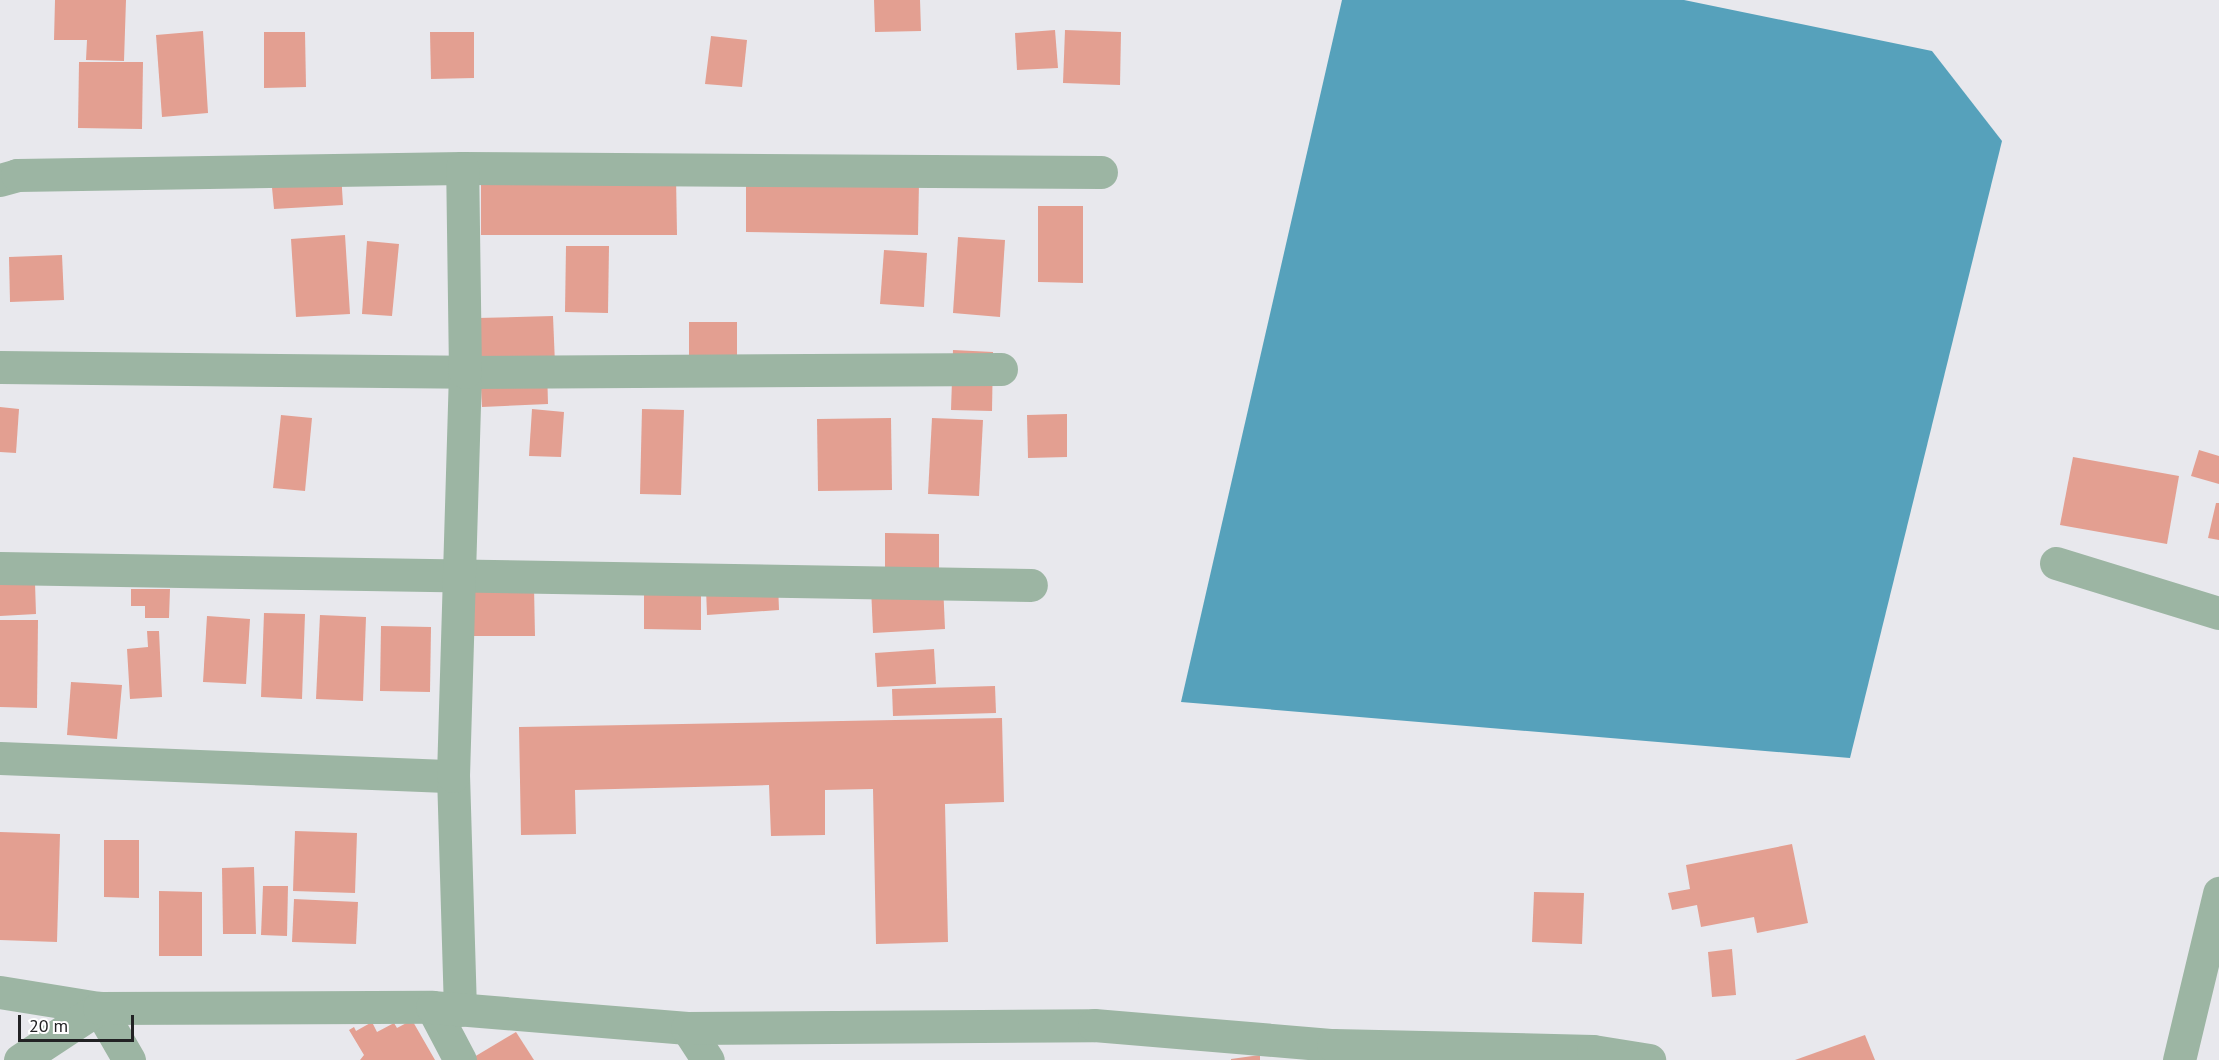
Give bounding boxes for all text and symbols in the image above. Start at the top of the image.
scale bar [21,1003,136,1041]
text: 20 m [29,1014,68,1037]

